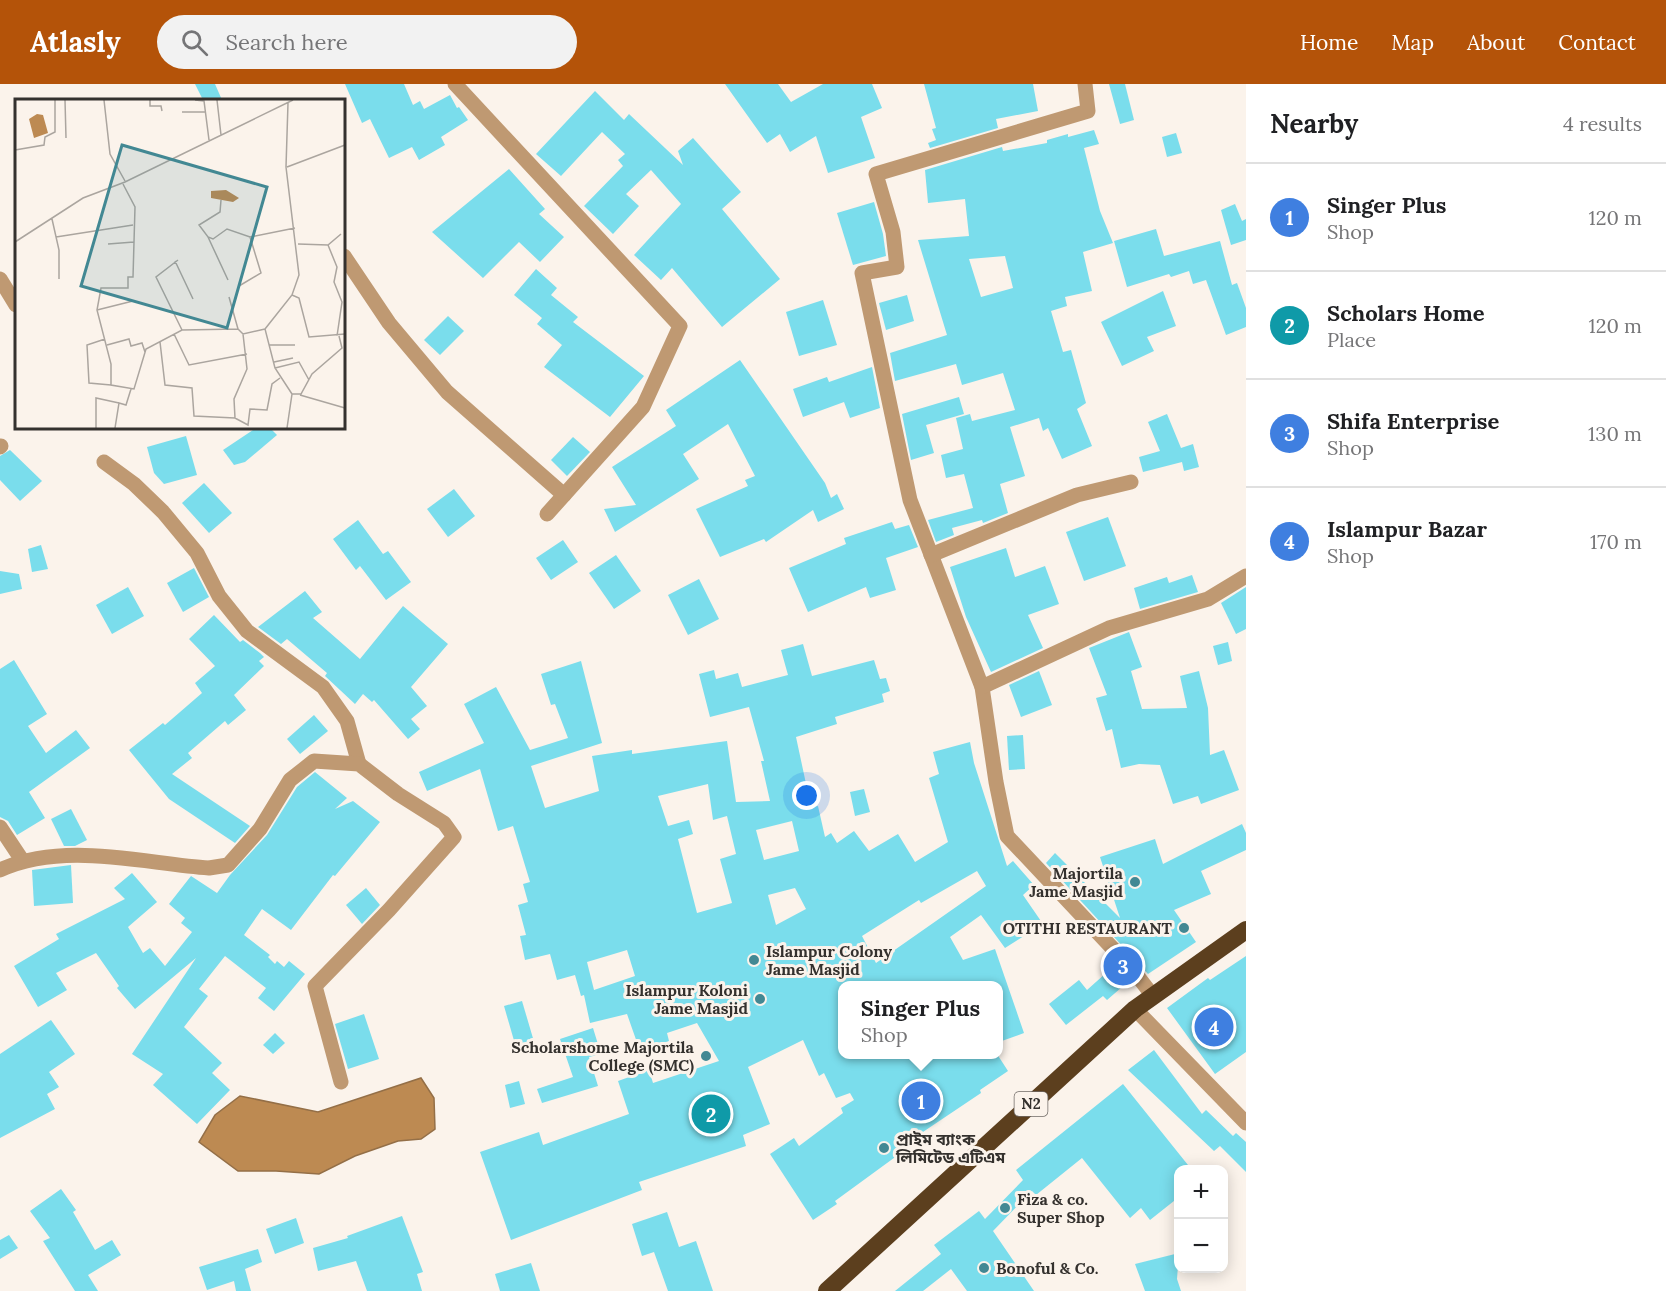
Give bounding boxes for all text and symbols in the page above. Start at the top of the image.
search box [157,15,577,69]
text: Atlasly [30,24,121,60]
icon: search [178,26,211,59]
text: Search here [226,28,348,56]
text: Home [1300,29,1358,56]
text: Map [1391,29,1434,56]
text: About [1467,29,1525,56]
text: Contact [1558,29,1636,56]
inset map [15,99,345,429]
text: Nearby [1270,107,1358,140]
text: 4 results [1563,111,1642,136]
text: Singer Plus [1327,191,1447,219]
text: 1 [1285,205,1294,230]
text: 120 m [1588,205,1642,230]
text: Shop [1327,219,1374,244]
text: Scholars Home [1327,299,1485,327]
text: 2 [1284,313,1295,338]
text: 120 m [1588,313,1642,338]
text: Place [1327,327,1376,352]
text: Shifa Enterprise [1327,407,1499,435]
text: 3 [1284,421,1295,446]
text: 130 m [1588,421,1642,446]
text: Shop [1327,435,1374,460]
text: Islampur Bazar [1327,515,1487,543]
text: 4 [1284,529,1295,554]
text: 170 m [1590,529,1642,554]
text: Shop [1327,543,1374,568]
your location [792,781,821,810]
place label: Majortila Jame Masjid [1029,863,1124,901]
marker: Majortila Jame Masjid [1128,875,1142,889]
place label: OTITHI RESTAURANT [1003,918,1173,938]
marker: OTITHI RESTAURANT [1177,921,1191,935]
place label: Islampur Colony Jame Masjid [766,941,892,979]
pin: 3 [1104,944,1142,988]
marker: Islampur Colony Jame Masjid [747,953,761,967]
place label: Islampur Koloni Jame Masjid [625,980,748,1018]
popup [838,981,1003,1059]
marker: Islampur Koloni Jame Masjid [753,992,767,1006]
text: Singer Plus [861,994,980,1022]
pin: 4 [1194,1004,1234,1050]
text: Shop [861,1022,908,1047]
place label: Scholarshome Majortila College (SMC) [511,1037,695,1076]
marker: Scholarshome Majortila College (SMC) [699,1049,713,1063]
pin: 1 [902,1078,940,1124]
pin: 2 [692,1092,730,1136]
road number: N2 [1014,1092,1048,1116]
place label: প্রাইম ব্যাংক লিমিটেড এটিএম [895,1129,1006,1167]
marker: প্রাইম ব্যাংক লিমিটেড এটিএম [877,1141,891,1155]
map controls [1174,1165,1228,1273]
button: + [1174,1165,1228,1219]
place label: Fiza & co. Super Shop [1017,1189,1105,1227]
marker: Fiza & co. Super Shop [998,1201,1012,1215]
button: − [1174,1219,1228,1273]
place label: Bonoful & Co. [996,1258,1099,1278]
marker: Bonoful & Co. [977,1261,991,1275]

